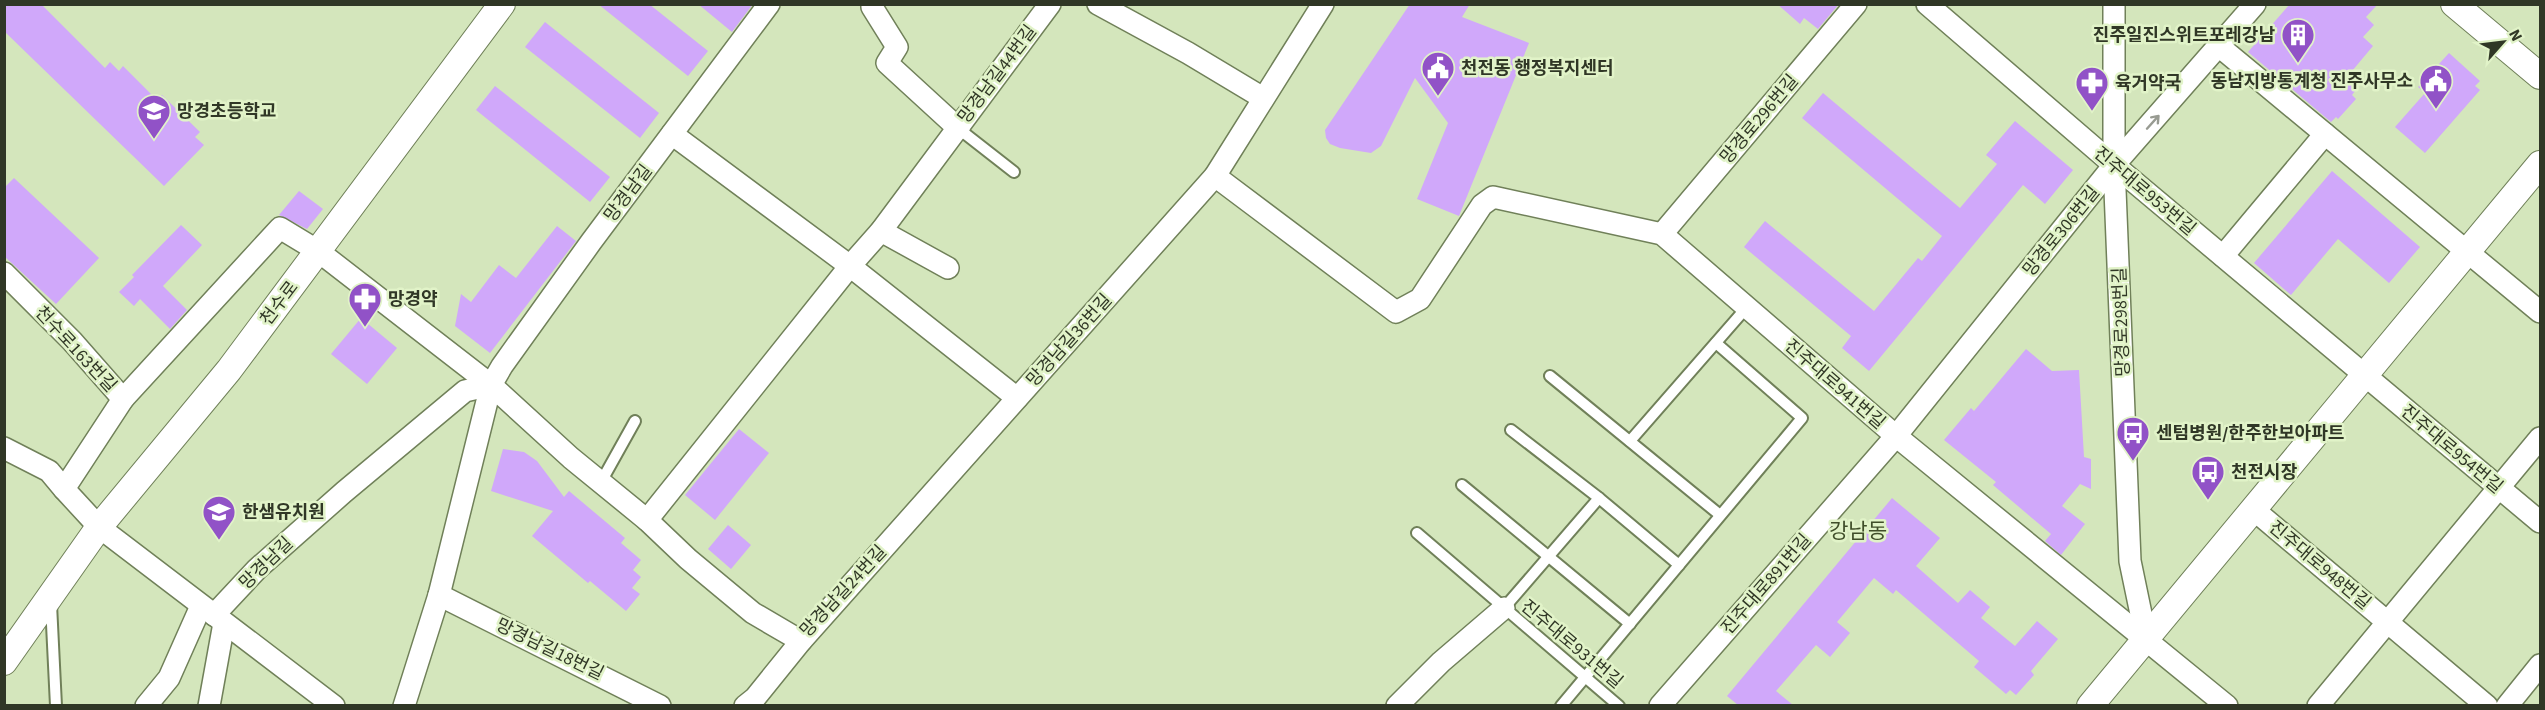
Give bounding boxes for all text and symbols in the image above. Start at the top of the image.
north arrow [2473,12,2533,72]
building icon: 진주일진스위트포레강남 [2280,17,2316,64]
street label: 망경남길44번길 [952,20,1043,129]
place label: 진주일진스위트포레강남 [2093,23,2275,48]
text: N [2503,26,2528,45]
public building icon: 천전동 행정복지센터 [1420,50,1456,97]
place label: 천전동 행정복지센터 [1461,56,1614,81]
public building icon: 동남지방통계청 진주사무소 [2418,63,2454,110]
pharmacy icon: 육거약국 [2074,65,2110,112]
street label: 망경로296번길 [1715,69,1804,169]
place label: 동남지방통계청 진주사무소 [2211,69,2413,94]
place label: 육거약국 [2115,71,2181,96]
school or university icon: 망경초등학교 [136,93,172,140]
place label: 망경초등학교 [177,99,276,124]
one-way arrow [2146,114,2160,129]
street label: 진주대로953번길 [2088,141,2201,242]
street label: 망경남길 [598,159,658,227]
street label: 망경로306번길 [2017,181,2106,282]
street label: 망경로298번길 [2107,267,2136,377]
street label: 천수로 [254,276,304,331]
pharmacy icon: 망경약 [347,281,383,328]
place label: 망경약 [388,287,438,312]
street label: 망경남길36번길 [1021,288,1118,392]
street label: 천수로163번길 [29,301,122,398]
street label: 진주대로941번길 [1779,334,1890,435]
street label: 진주대로954번길 [2395,399,2508,500]
bus stop icon: 센텀병원/한주한보아파트 [2115,415,2151,462]
place label: 센텀병원/한주한보아파트 [2156,421,2344,446]
bus stop icon: 천전시장 [2190,454,2226,501]
place label: 천전시장 [2231,460,2298,485]
school or university icon: 한샘유치원 [201,494,237,541]
place label: 한샘유치원 [242,500,325,525]
street label: 진주대로948번길 [2263,515,2376,616]
district label: 강남동 [1829,516,1887,546]
street label: 진주대로891번길 [1716,529,1817,640]
street label: 망경남길 [234,531,299,595]
street label: 망경남길24번길 [794,540,892,643]
street label: 진주대로931번길 [1515,594,1628,695]
street label: 망경남길18번길 [492,613,608,686]

